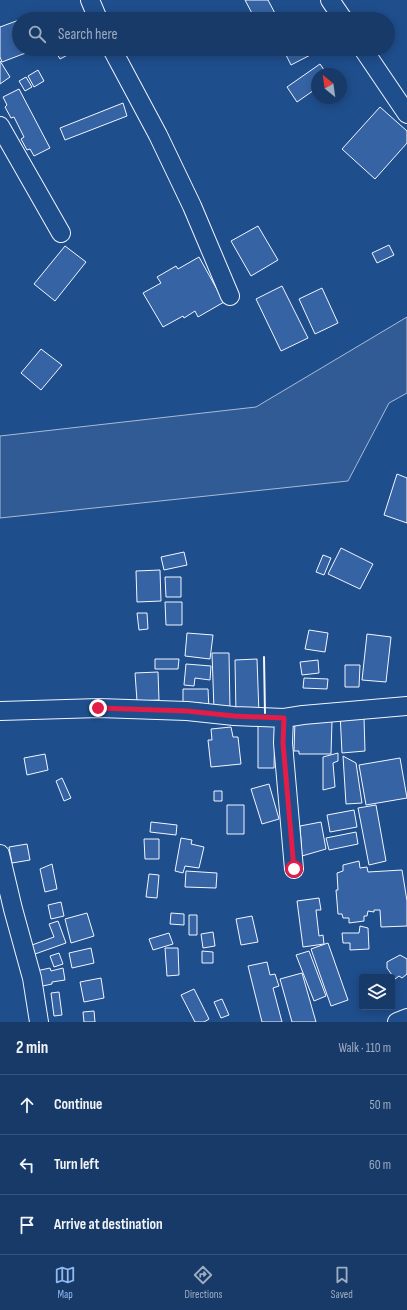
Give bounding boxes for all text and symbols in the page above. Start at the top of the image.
search box [12,12,395,56]
icon: search [26,23,48,45]
text: Search here [58,25,118,44]
north arrow [311,68,347,104]
route end [89,699,107,717]
route start [285,860,303,878]
map controls [359,974,395,1010]
button: layers [359,974,395,1010]
text: 2 min [16,1038,48,1058]
text: Walk · 110 m [338,1040,391,1056]
icon: ahead [16,1094,38,1116]
text: Continue [54,1095,103,1114]
text: 50 m [370,1097,391,1113]
icon: left [16,1154,38,1176]
text: Turn left [54,1155,99,1174]
text: 60 m [369,1157,391,1173]
icon: arrive [16,1214,38,1236]
text: Arrive at destination [54,1215,163,1234]
tab: Map [54,1264,76,1301]
tab: Directions [185,1264,222,1301]
tab: Saved [331,1264,353,1301]

